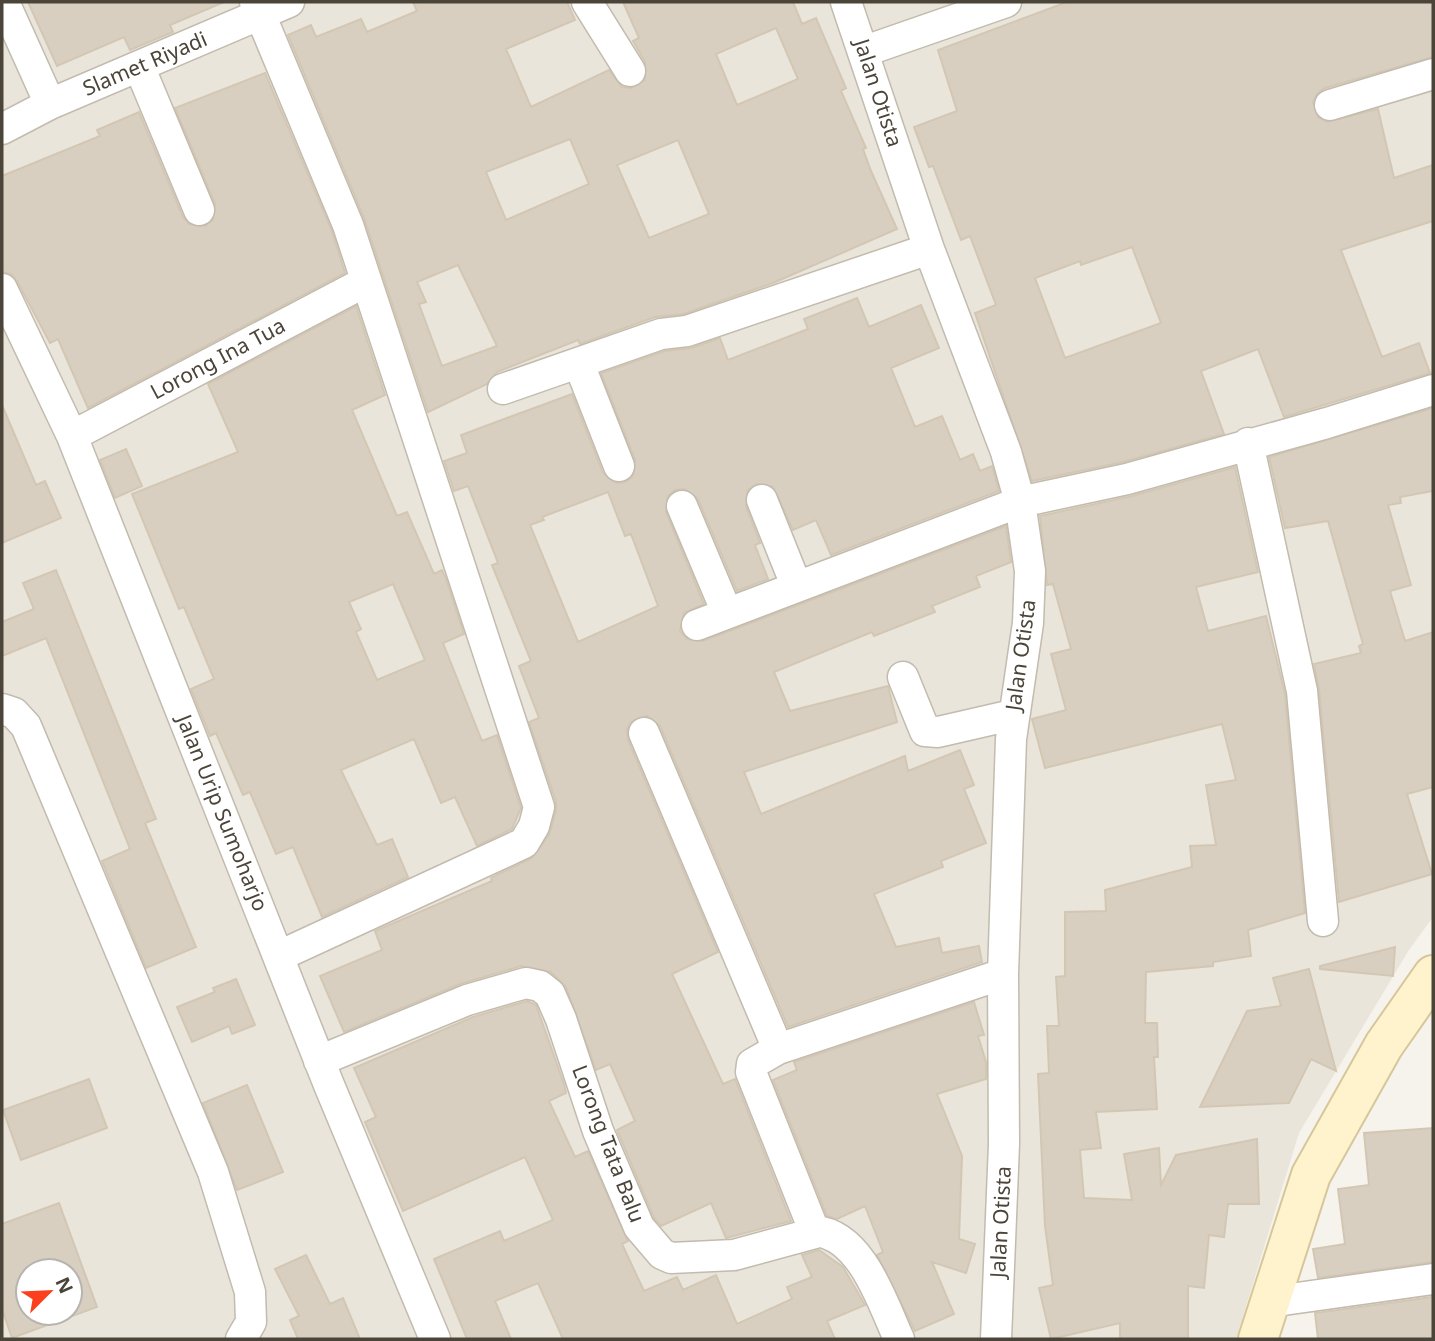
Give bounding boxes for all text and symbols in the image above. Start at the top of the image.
street label: Slamet Riyadi [78,24,211,102]
street label: Jalan Otista [848,33,910,150]
street label: Lorong Ina Tua [145,311,290,405]
street label: Jalan Otista [998,597,1042,714]
street label: Jalan Urip Sumoharjo [170,708,275,915]
street label: Lorong Tata Balu [566,1061,652,1226]
street label: Jalan Otista [983,1165,1017,1281]
north arrow [14,1257,84,1327]
text: N [50,1273,80,1297]

